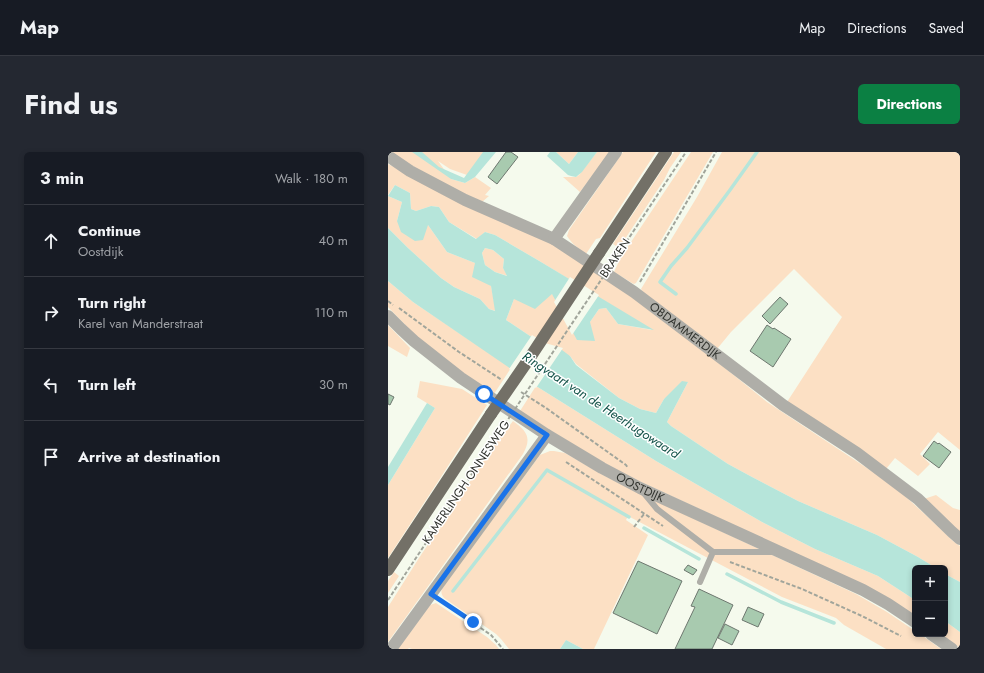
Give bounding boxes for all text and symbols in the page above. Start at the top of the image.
text: Map [20,14,59,41]
text: Map [799,18,825,38]
text: Directions [847,18,907,38]
text: Saved [929,18,964,38]
text: Find us [24,84,118,125]
button: Directions [858,84,960,124]
text: 3 min [40,166,84,190]
text: Walk · 180 m [275,169,348,188]
text: Continue [78,220,141,242]
icon: ahead [40,230,62,252]
text: 40 m [319,231,348,250]
street label: BRAKEN [595,235,635,281]
text: Oostdijk [78,242,124,261]
text: Turn right [78,292,146,314]
street label: OBDAMMERDIJK [646,298,725,364]
icon: right [40,302,62,324]
text: 110 m [314,303,348,322]
text: Karel van Manderstraat [78,314,203,333]
water label: Ringvaart van de Heerhugowaard [519,347,684,464]
icon: left [40,374,62,396]
text: Turn left [78,374,136,396]
text: 30 m [319,375,348,394]
route start [475,385,493,403]
street label: KAMERLINGH ONNESWEG [418,416,514,548]
icon: arrive [40,446,62,468]
text: Arrive at destination [78,446,220,468]
street label: OOSTDIJK [613,468,667,507]
map controls [912,565,948,637]
button: + [912,565,948,601]
button: − [912,601,948,637]
route end [464,613,482,631]

